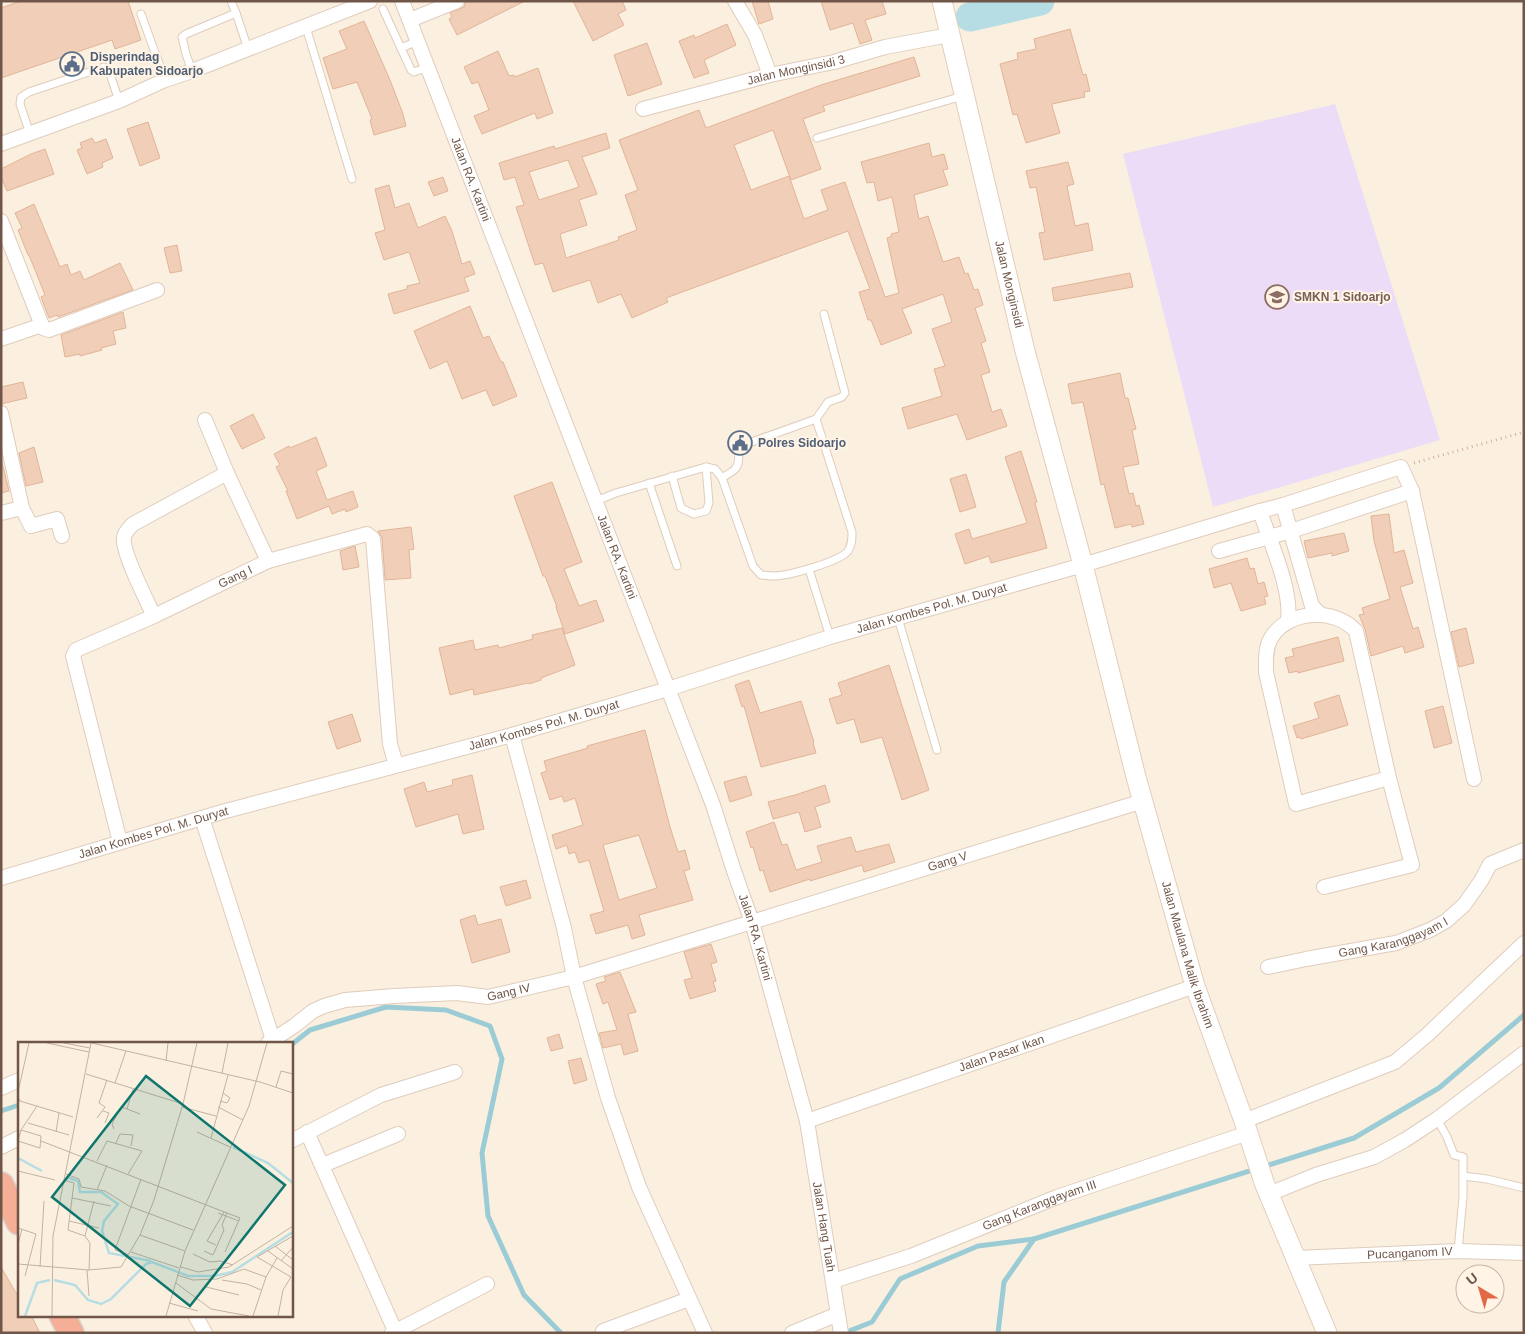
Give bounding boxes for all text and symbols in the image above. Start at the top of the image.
place label: Disperindag Kabupaten Sidoarjo [90,50,203,78]
public building icon: Disperindag Kabupaten Sidoarjo [59,51,85,77]
street label: Jalan Monginsidi 3 [746,52,847,88]
street label: Jalan RA. Kartini [448,135,494,223]
street label: Jalan Monginsidi [992,239,1026,329]
school or university icon: SMKN 1 Sidoarjo [1264,284,1290,310]
place label: SMKN 1 Sidoarjo [1294,290,1391,304]
public building icon: Polres Sidoarjo [727,430,753,456]
place label: Polres Sidoarjo [758,436,846,450]
street label: Jalan RA. Kartini [594,513,640,601]
street label: Gang I [216,563,255,591]
street label: Jalan Kombes Pol. M. Duryat [855,580,1009,636]
street label: Jalan Kombes Pol. M. Duryat [467,697,621,753]
street label: Jalan Kombes Pol. M. Duryat [77,803,230,861]
street label: Gang V [926,849,969,874]
street label: Jalan Maulana Malik Ibrahim [1159,880,1217,1030]
street label: Jalan RA. Kartini [736,892,775,982]
street label: Gang Karanggayam I [1337,914,1450,960]
street label: Gang IV [486,980,532,1004]
street label: Jalan Pasar Ikan [957,1032,1046,1075]
inset map [18,1042,292,1316]
street label: Gang Karanggayam III [980,1177,1098,1233]
street label: Jalan Hang Tuah [810,1181,838,1273]
street label: Pucanganom IV [1367,1244,1453,1262]
north arrow [1455,1264,1505,1314]
text: U [1463,1269,1481,1288]

